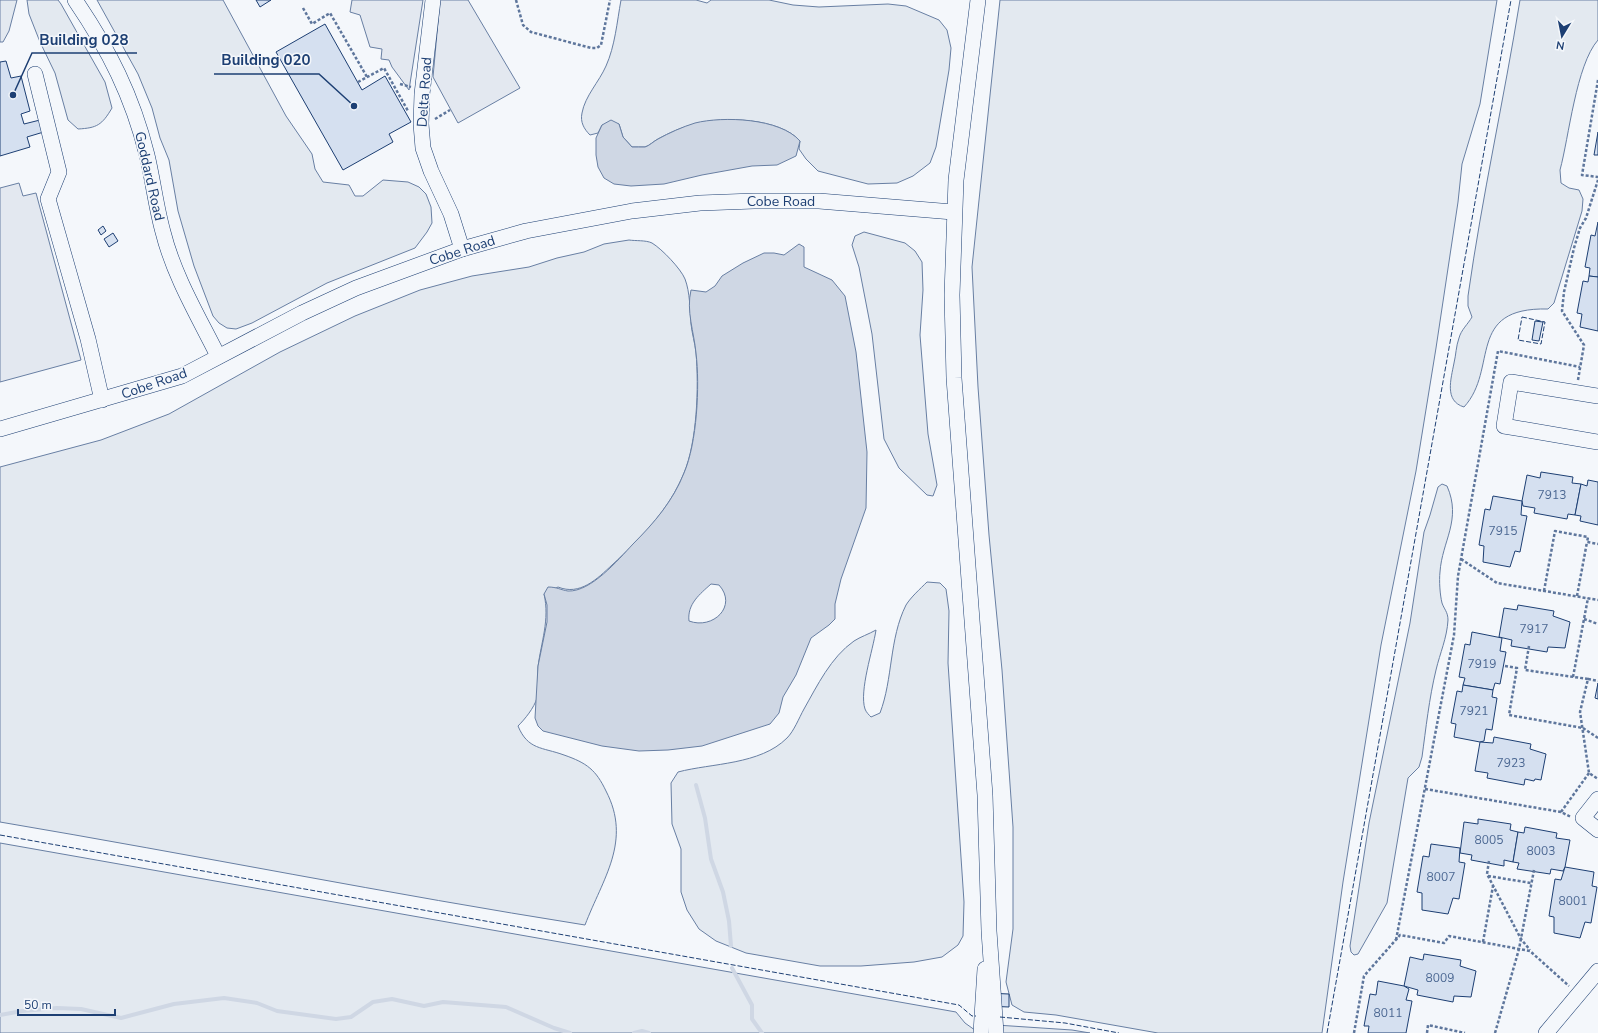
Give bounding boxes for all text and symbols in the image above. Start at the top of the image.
north arrow [1542,16,1582,56]
callout: Building 028 [32,26,137,53]
text: Building 028 [39,30,129,50]
text: N [1555,37,1566,53]
callout: Building 020 [214,47,319,74]
text: Building 020 [221,50,311,70]
street label: Delta Road [413,56,436,128]
street label: Goddard Road [130,130,169,223]
street label: Cobe Road [747,192,815,211]
street label: Cobe Road [427,231,498,270]
street label: Cobe Road [119,363,190,404]
house number: 7913 [1538,487,1566,503]
house number: 7915 [1489,523,1517,539]
house number: 7917 [1520,621,1548,637]
house number: 7919 [1468,656,1496,672]
house number: 7921 [1460,703,1488,719]
house number: 7923 [1497,755,1525,771]
house number: 8005 [1475,832,1503,848]
house number: 8003 [1527,843,1555,859]
house number: 8007 [1427,869,1455,885]
house number: 8001 [1559,893,1587,909]
house number: 8009 [1426,970,1454,986]
scale bar [18,991,115,1017]
text: 50 m [24,997,52,1013]
house number: 8011 [1374,1005,1402,1021]

